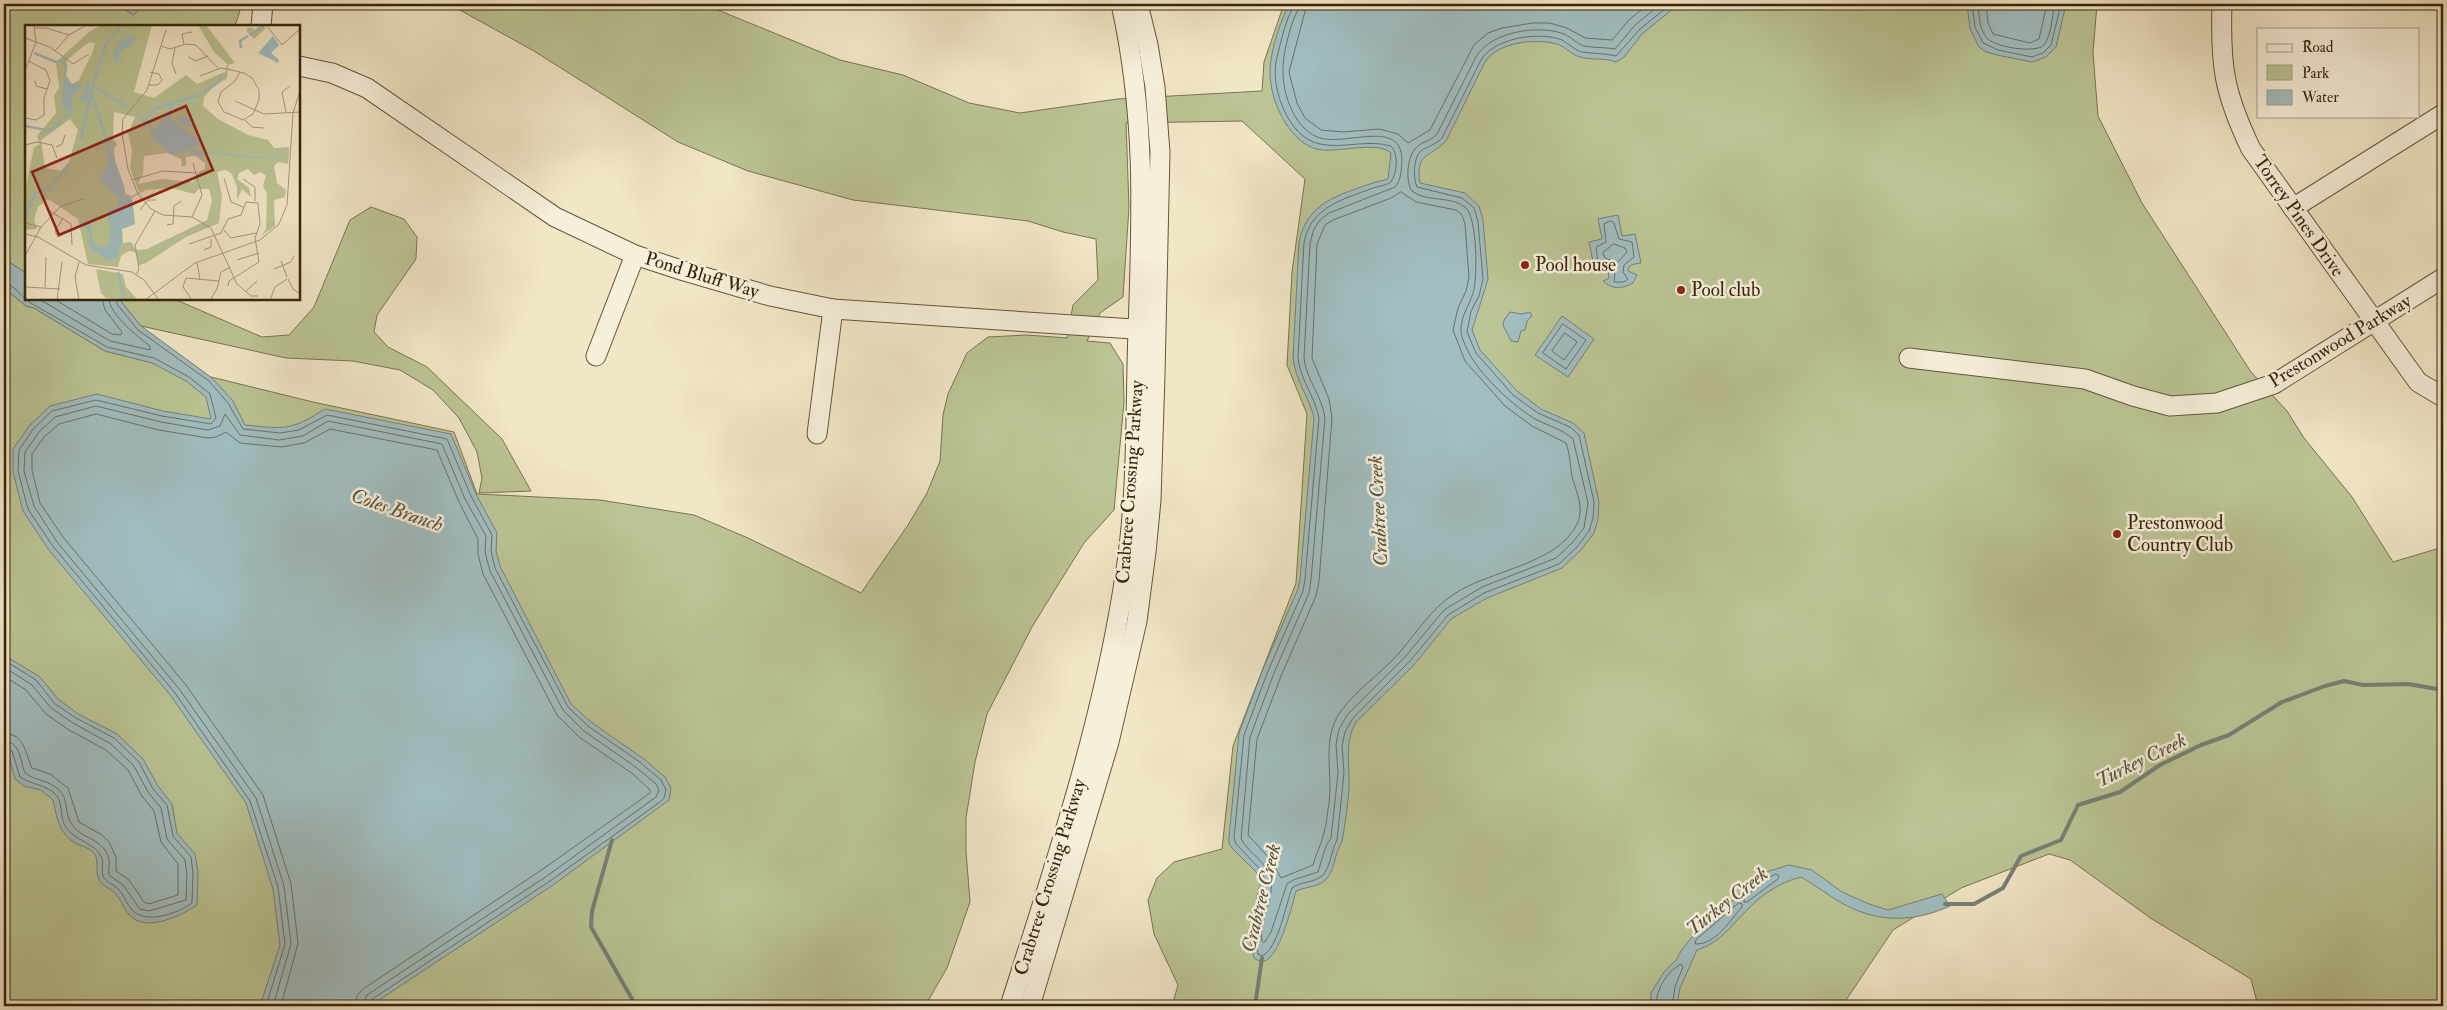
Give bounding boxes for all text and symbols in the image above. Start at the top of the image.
inset map [25,25,300,300]
legend [2257,28,2420,118]
text: Road [2302,38,2334,57]
text: Park [2302,64,2329,83]
text: Water [2301,88,2339,107]
street label: Torrey Pines Drive [2248,151,2350,282]
street label: Pond Bluff Way [642,246,763,304]
place label: Pool house [1535,253,1616,277]
marker: Pool house [1519,259,1531,271]
place label: Pool club [1691,278,1760,302]
marker: Pool club [1675,284,1687,296]
street label: Prestonwood Parkway [2264,289,2416,393]
street label: Crabtree Crossing Parkway [1111,379,1149,585]
water label: Crabtree Creek [1363,455,1393,567]
water label: Coles Branch [348,483,446,537]
place label: Prestonwood Country Club [2127,511,2233,557]
marker: Prestonwood Country Club [2111,528,2123,540]
water label: Turkey Creek [2092,727,2190,793]
street label: Crabtree Crossing Parkway [1009,775,1092,978]
water label: Crabtree Creek [1235,841,1287,955]
water label: Turkey Creek [1681,861,1773,941]

